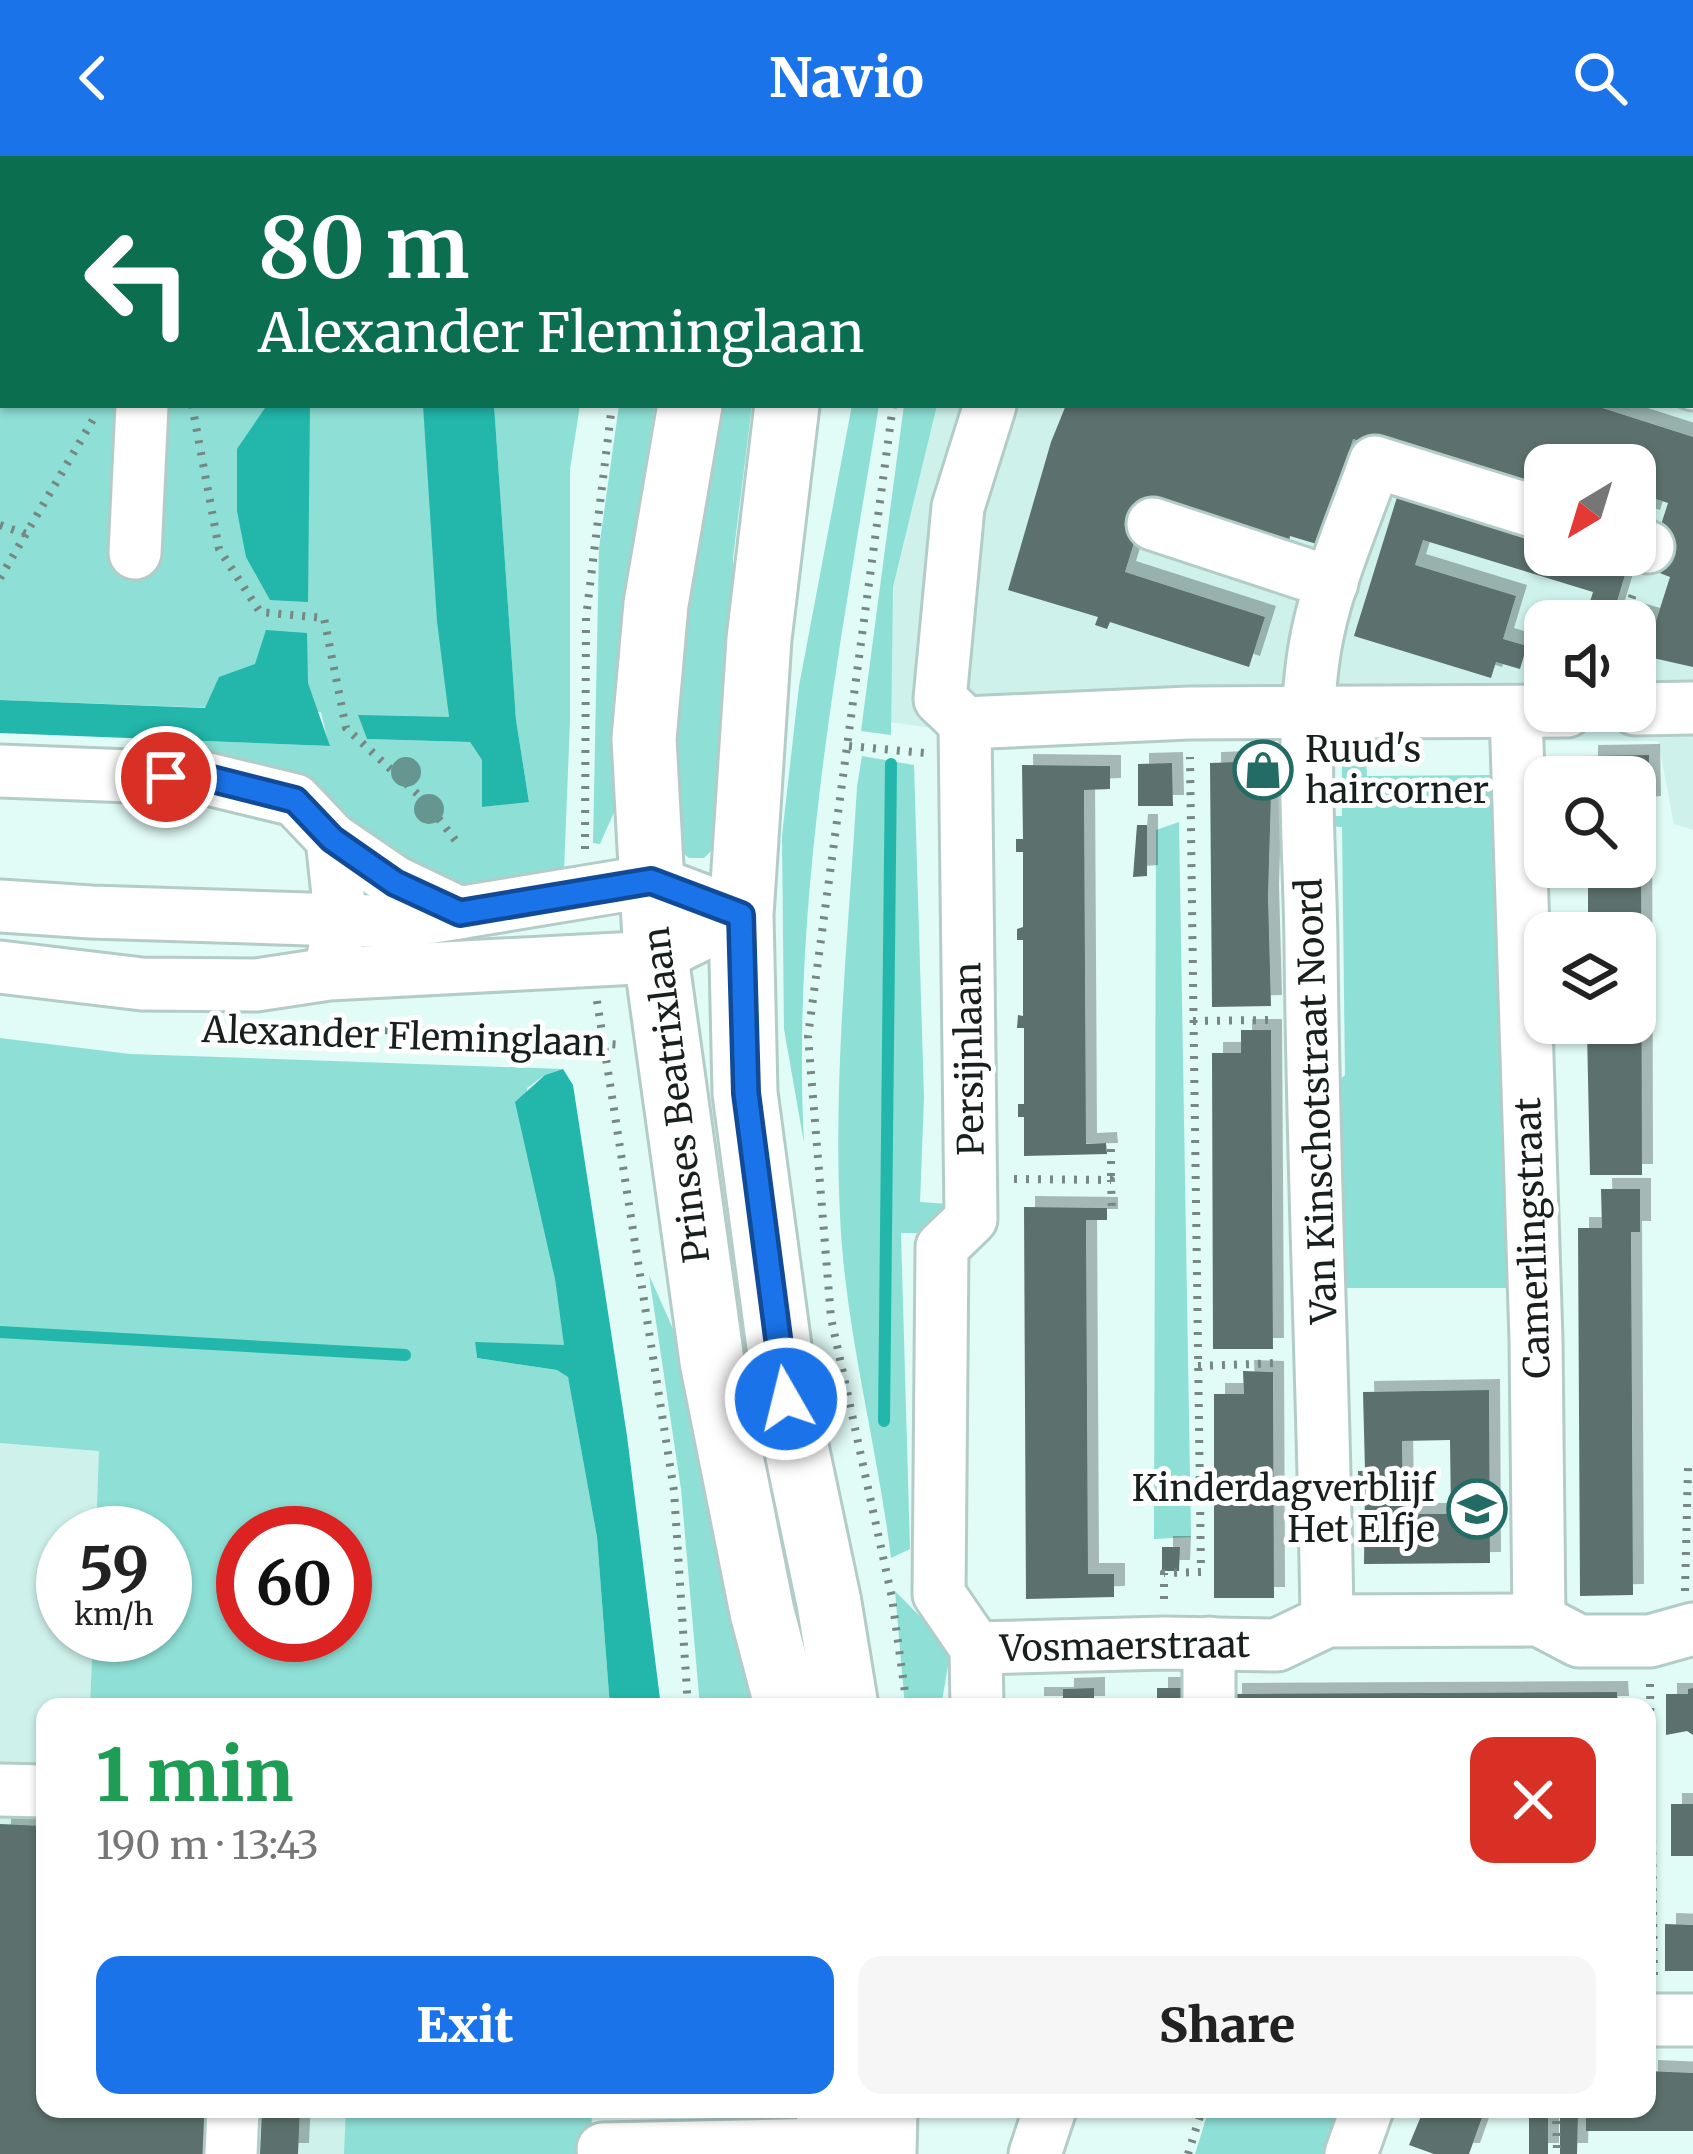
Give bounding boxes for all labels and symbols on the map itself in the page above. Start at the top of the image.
north arrow [1524,444,1656,576]
pin [115,726,217,828]
place label: Ruud's haircorner [1305,727,1489,813]
shop icon: Ruud's haircorner [1232,739,1294,801]
street label: Van Kinschotstraat Noord [1286,878,1347,1325]
street label: Prinses Beatrixlaan [634,924,719,1266]
street label: Persijnlaan [945,962,994,1156]
street label: Alexander Fleminglaan [200,1007,607,1066]
street label: Camerlingstraat [1505,1097,1560,1379]
position arrow [723,1336,849,1462]
place label: Kinderdagverblijf Het Elfje [1132,1466,1436,1552]
school or university icon: Kinderdagverblijf Het Elfje [1446,1478,1508,1540]
speed limit sign: 60 [216,1506,372,1662]
street label: Vosmaerstraat [998,1622,1251,1671]

